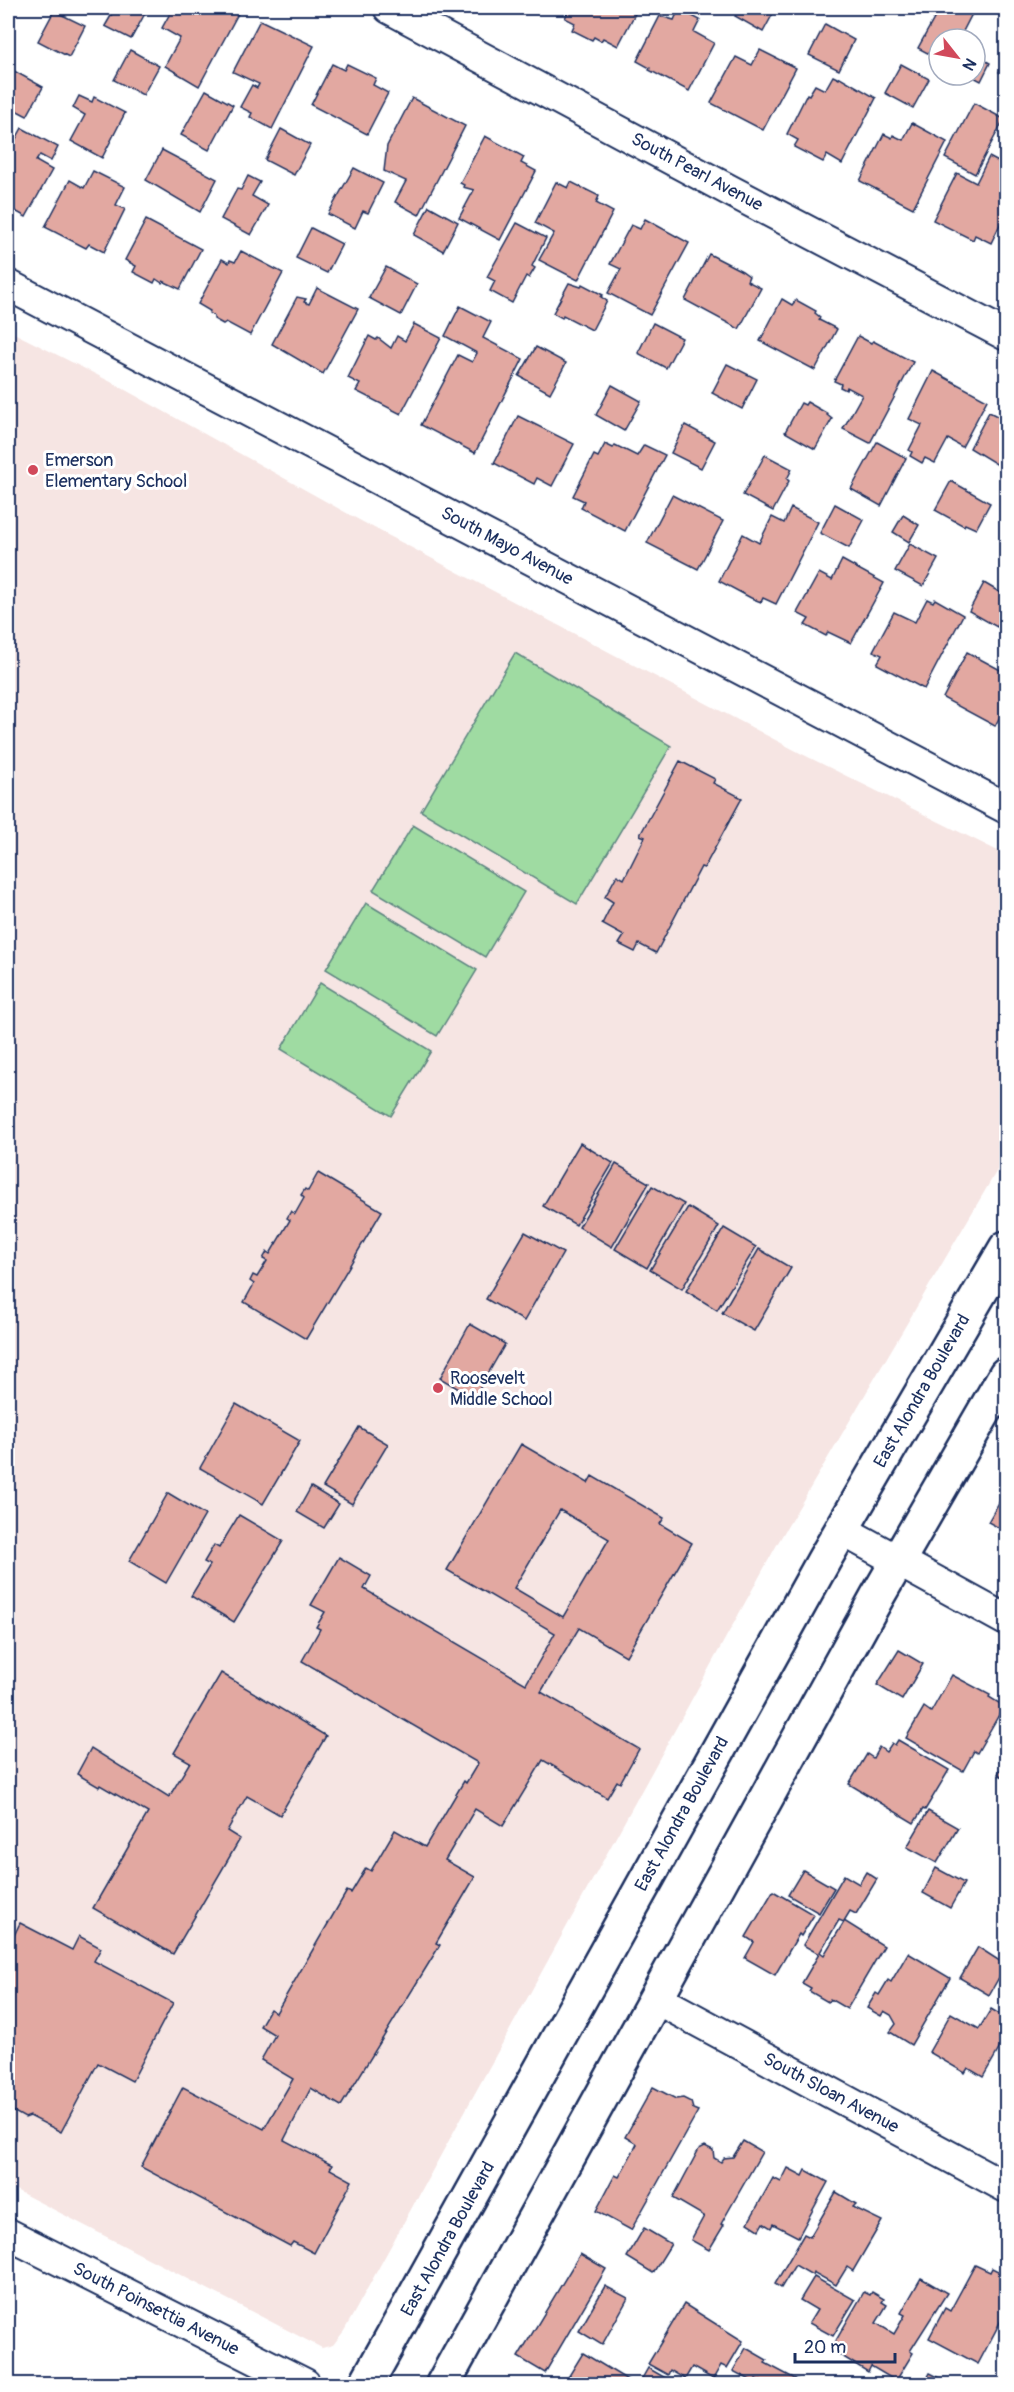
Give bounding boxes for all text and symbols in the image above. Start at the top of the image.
north arrow [927,27,987,87]
text: N [958,54,980,74]
street label: South Pearl Avenue [627,128,767,216]
place label: Emerson Elementary School [45,449,187,493]
marker: Emerson Elementary School [26,463,40,477]
street label: South Mayo Avenue [437,501,577,591]
street label: East Alondra Boulevard [869,1310,975,1472]
place label: Roosevelt Middle School [450,1367,553,1411]
marker: Roosevelt Middle School [431,1381,445,1395]
street label: East Alondra Boulevard [630,1733,734,1895]
street label: South Sloan Avenue [759,2048,903,2139]
street label: East Alondra Boulevard [396,2158,500,2320]
street label: South Poinsettia Avenue [69,2257,243,2361]
scale bar [795,2326,896,2364]
text: 20 m [804,2336,846,2359]

